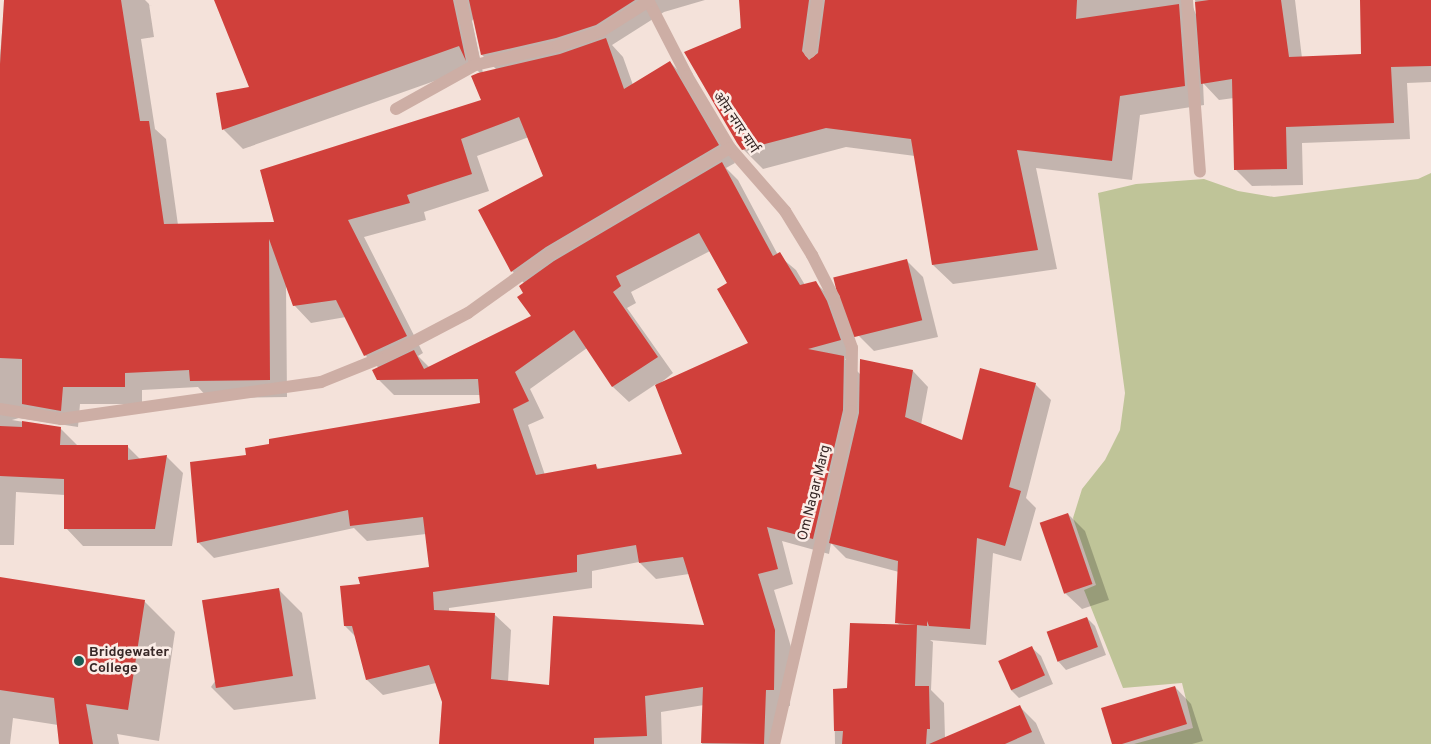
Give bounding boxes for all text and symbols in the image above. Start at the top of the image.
street label: ओम नगर मार्ग [708,89,762,157]
street label: Om Nagar Marg [795,443,835,543]
place label: Bridgewater College [89,645,169,678]
marker: Bridgewater College [73,655,85,667]

